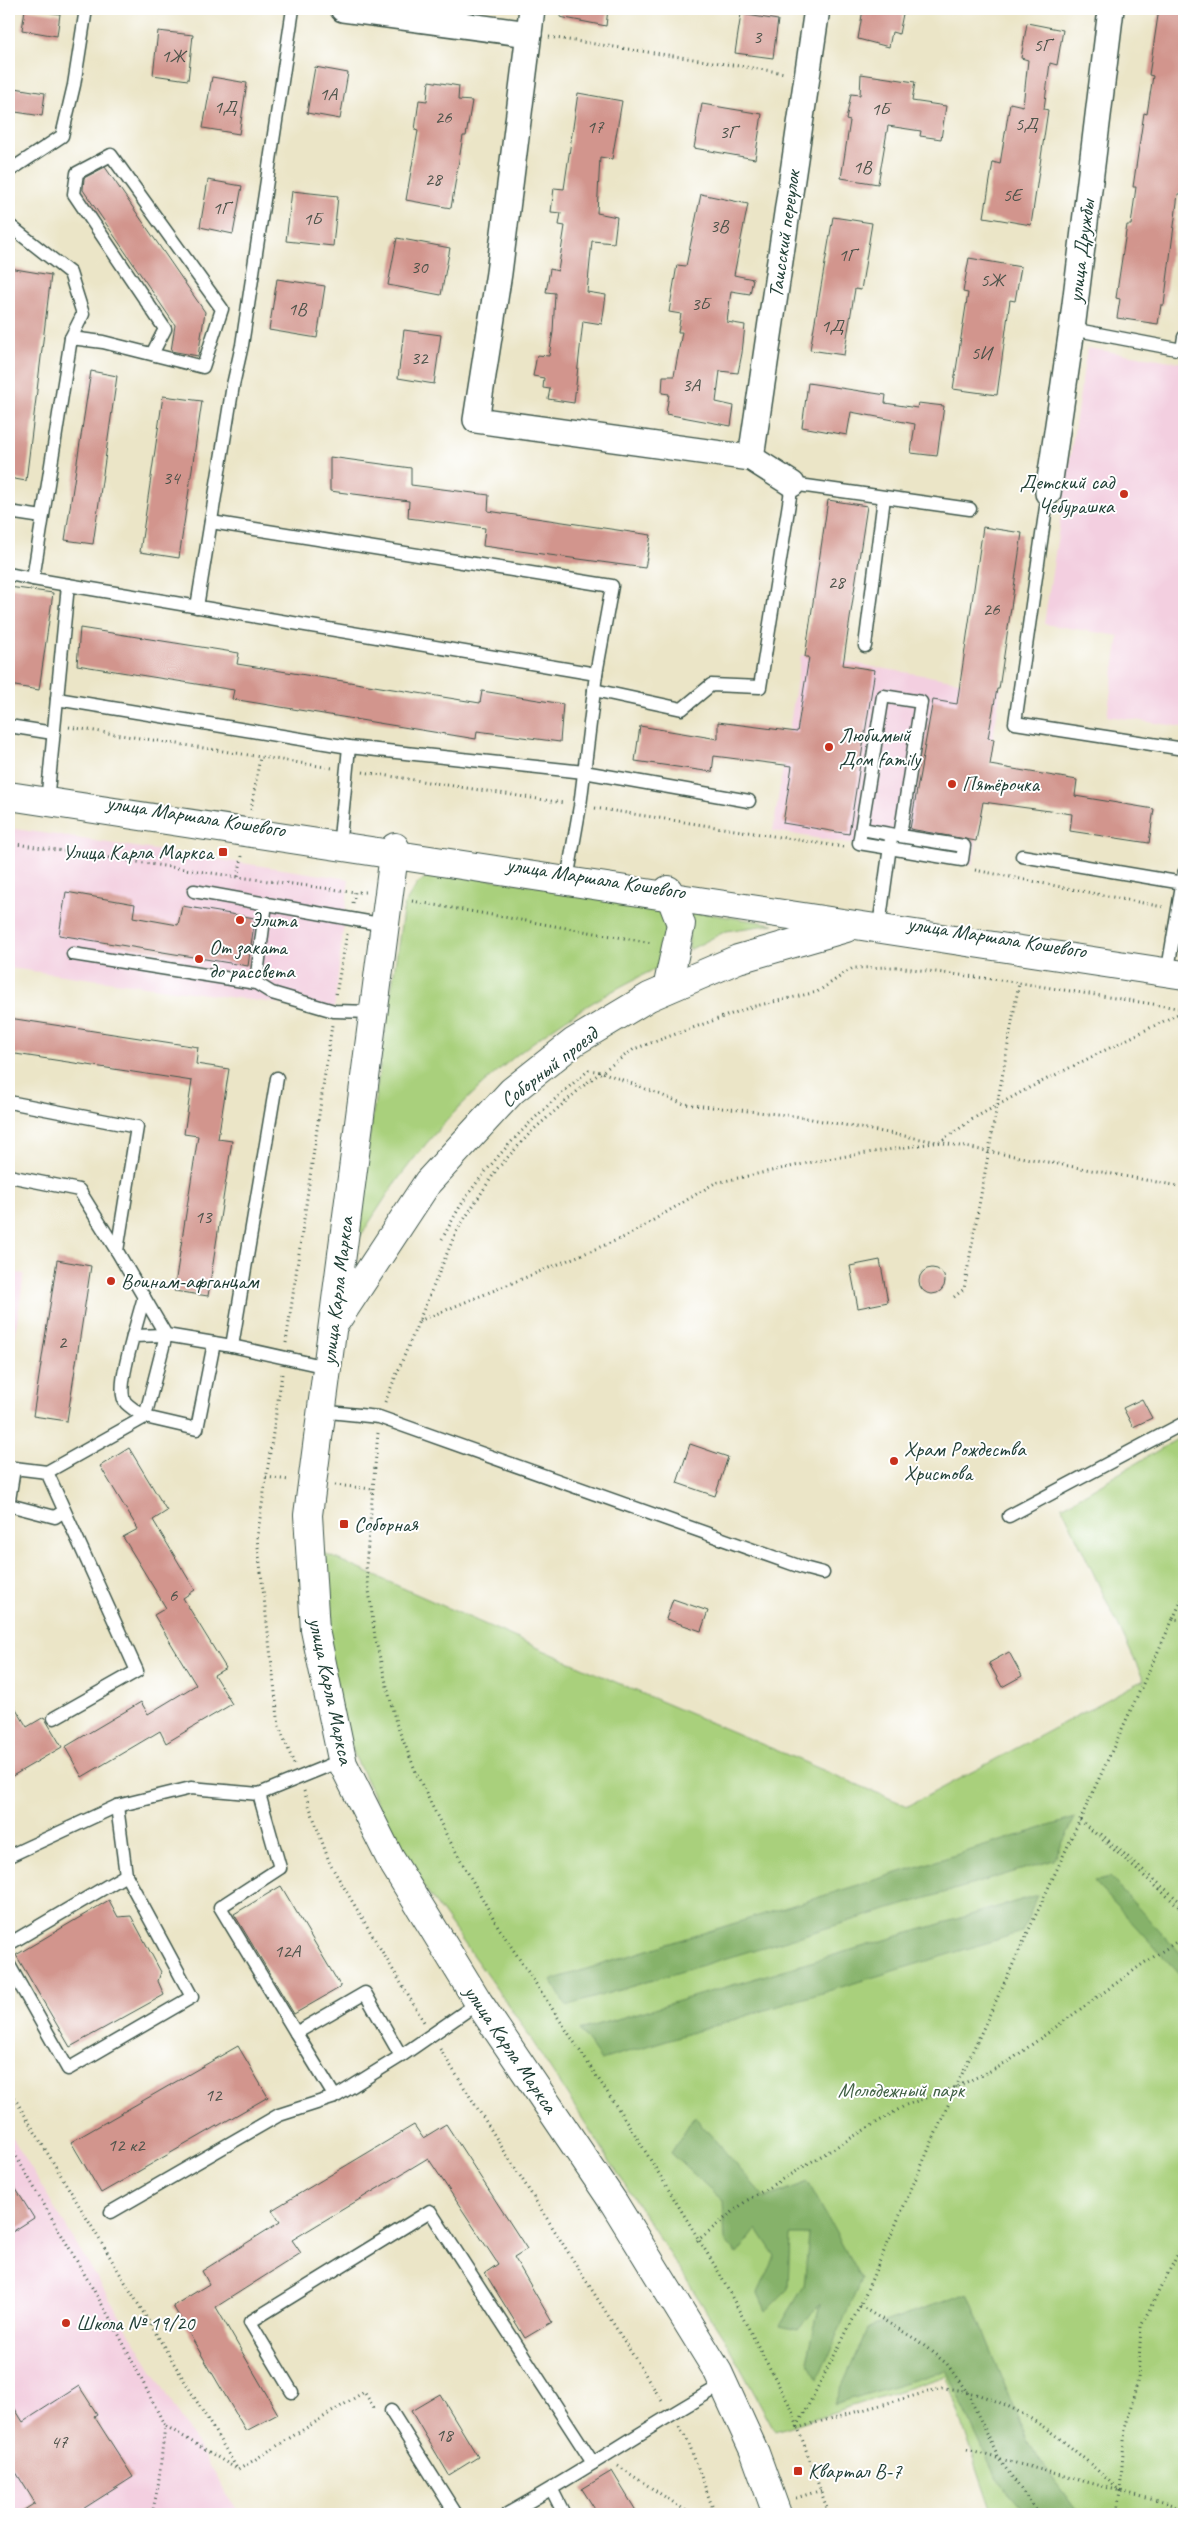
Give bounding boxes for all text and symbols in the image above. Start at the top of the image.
house number: 3 [753,25,763,49]
house number: 5Г [1033,33,1055,57]
house number: 1Ж [161,44,187,68]
house number: 1А [319,82,339,106]
house number: 1Д [214,95,238,119]
house number: 1Б [871,97,892,121]
house number: 26 [434,105,453,129]
house number: 5Д [1015,112,1039,136]
house number: 17 [586,115,605,139]
house number: 3Г [719,120,741,144]
house number: 1В [853,155,872,179]
street label: Таисский переулок [762,166,806,299]
house number: 28 [424,167,444,191]
house number: 5Е [1003,183,1024,207]
house number: 1Г [212,196,234,220]
street label: улица Дружбы [1062,196,1100,306]
house number: 1Б [303,207,324,231]
house number: 3В [710,214,729,238]
house number: 1Г [838,243,860,267]
house number: 30 [410,255,429,279]
house number: 5Ж [980,268,1006,292]
house number: 3Б [691,292,712,316]
house number: 1В [288,297,307,321]
house number: 1Д [821,314,845,338]
house number: 5И [971,341,994,365]
house number: 32 [410,346,429,370]
house number: 3А [682,373,702,397]
house number: 34 [162,466,182,490]
place label: Детский сад Чебурашка [1020,469,1116,519]
marker: Детский сад Чебурашка [1118,488,1130,500]
house number: 28 [827,570,847,594]
house number: 26 [982,597,1001,621]
place label: Любимый Дом family [839,722,922,772]
marker: Любимый Дом family [823,741,835,753]
place label: Пятёрочка [962,771,1041,797]
marker: Пятёрочка [946,778,958,790]
street label: улица Маршала Кошевого [103,789,289,843]
place label: Улица Карла Маркса [62,839,215,865]
marker: Улица Карла Маркса [217,846,229,858]
street label: улица Маршала Кошевого [503,851,689,905]
place label: Элита [250,907,298,933]
street label: улица Маршала Кошевого [904,910,1090,964]
marker: Элита [234,914,246,926]
place label: От заката до рассвета [209,934,296,984]
marker: От заката до рассвета [193,953,205,965]
street label: Соборный проезд [495,1019,605,1113]
house number: 13 [194,1205,213,1229]
street label: улица Карла Маркса [315,1214,359,1369]
place label: Воинам-афганцам [121,1268,260,1294]
marker: Воинам-афганцам [105,1275,117,1287]
house number: 2 [58,1330,68,1354]
place label: Храм Рождества Христова [904,1436,1027,1486]
marker: Храм Рождества Христова [888,1455,900,1467]
place label: Соборная [354,1511,419,1537]
marker: Соборная [338,1518,350,1530]
house number: 6 [169,1583,179,1607]
street label: улица Карла Маркса [302,1613,360,1768]
house number: 12А [274,1939,302,1963]
street label: улица Карла Маркса [457,1978,564,2120]
park label: Молодежный парк [838,2077,965,2103]
house number: 12 [204,2083,223,2107]
house number: 12 к2 [107,2133,146,2157]
place label: Школа № 19/20 [76,2310,196,2336]
marker: Школа № 19/20 [60,2317,72,2329]
house number: 18 [435,2423,455,2447]
house number: 47 [50,2430,69,2454]
place label: Квартал В-7 [808,2458,903,2484]
marker: Квартал В-7 [792,2465,804,2477]

